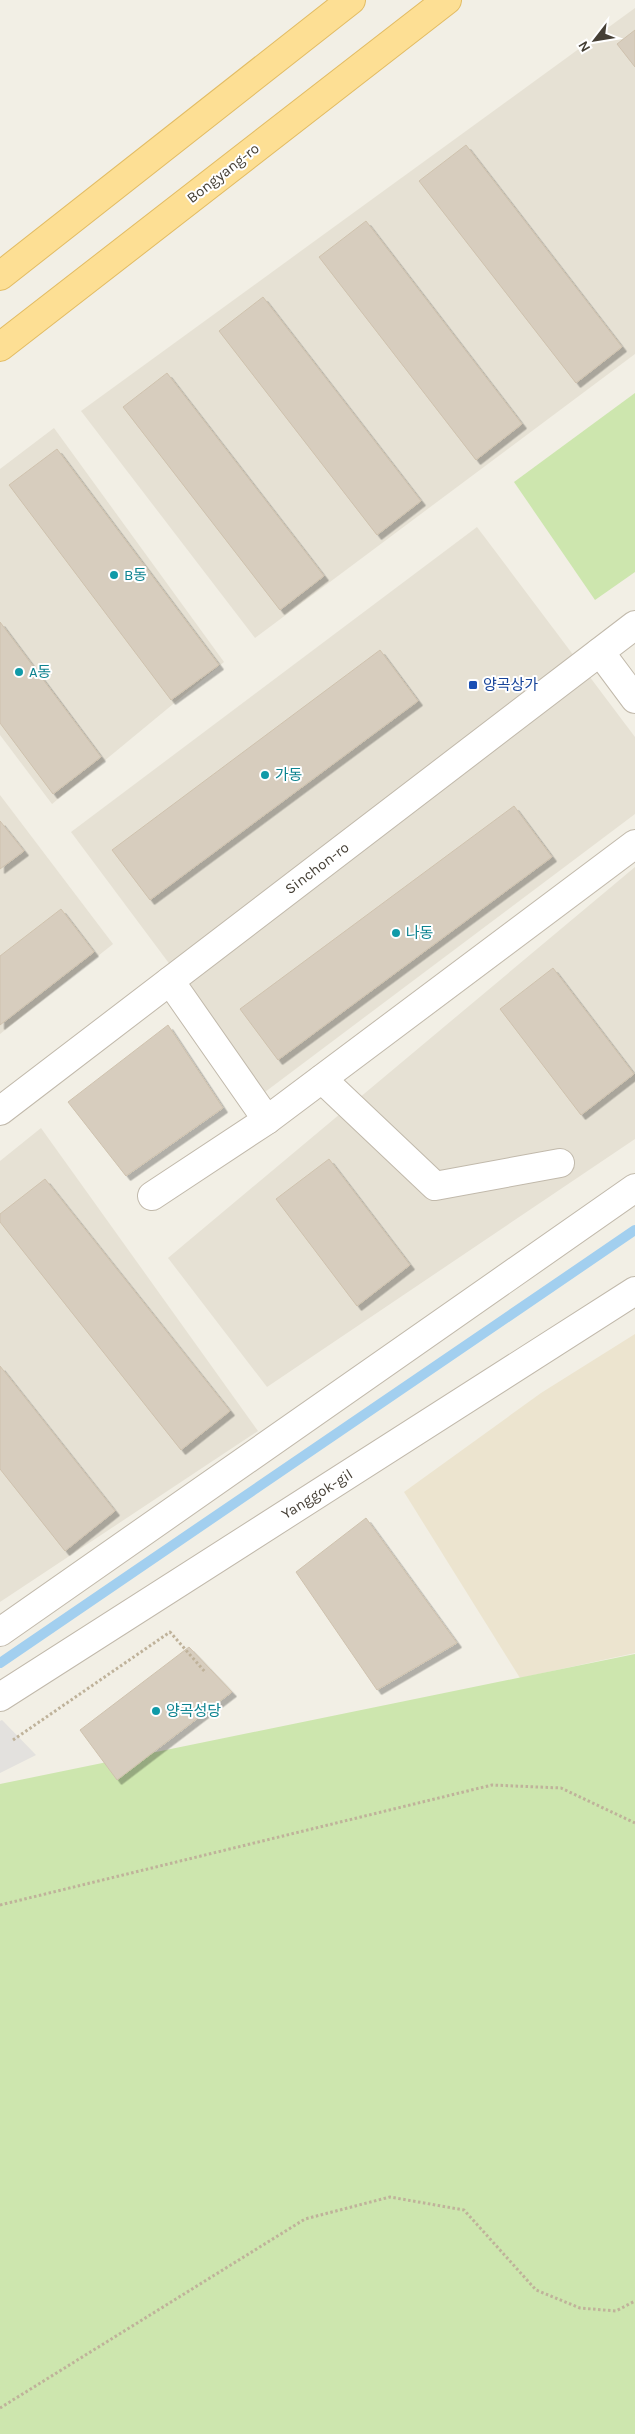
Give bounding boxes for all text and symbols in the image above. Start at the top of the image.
north arrow [570,15,620,65]
text: N [574,38,594,55]
street label: Bongyang-ro [183,139,263,207]
place label: B동 [124,566,147,584]
marker: B동 [108,569,120,581]
place label: A동 [29,663,51,681]
marker: A동 [13,666,25,678]
place label: 양곡상가 [483,676,538,694]
marker: 양곡상가 [467,679,479,691]
place label: 가동 [275,766,303,784]
marker: 가동 [259,769,271,781]
street label: Sinchon-ro [281,838,353,898]
place label: 나동 [406,924,434,942]
marker: 나동 [390,927,402,939]
street label: Yanggok-gil [278,1465,356,1523]
place label: 양곡성당 [166,1702,221,1720]
marker: 양곡성당 [150,1705,162,1717]

